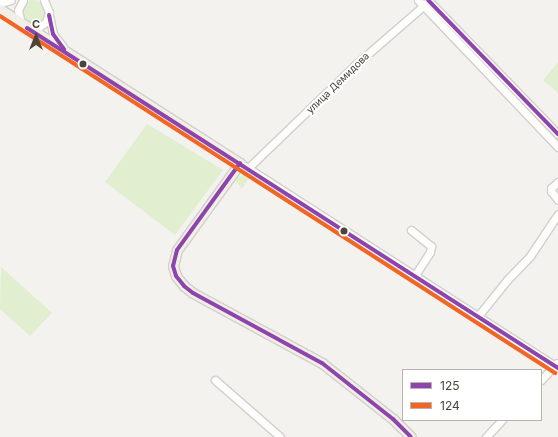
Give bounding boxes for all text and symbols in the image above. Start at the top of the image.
north arrow [16,16,56,56]
text: С [32,17,40,31]
street label: улица Демидова [304,50,372,116]
unlabelled marker [78,59,88,69]
unlabelled marker [339,226,349,236]
legend [402,369,542,421]
text: 125 [440,378,460,393]
text: 124 [440,398,460,413]

